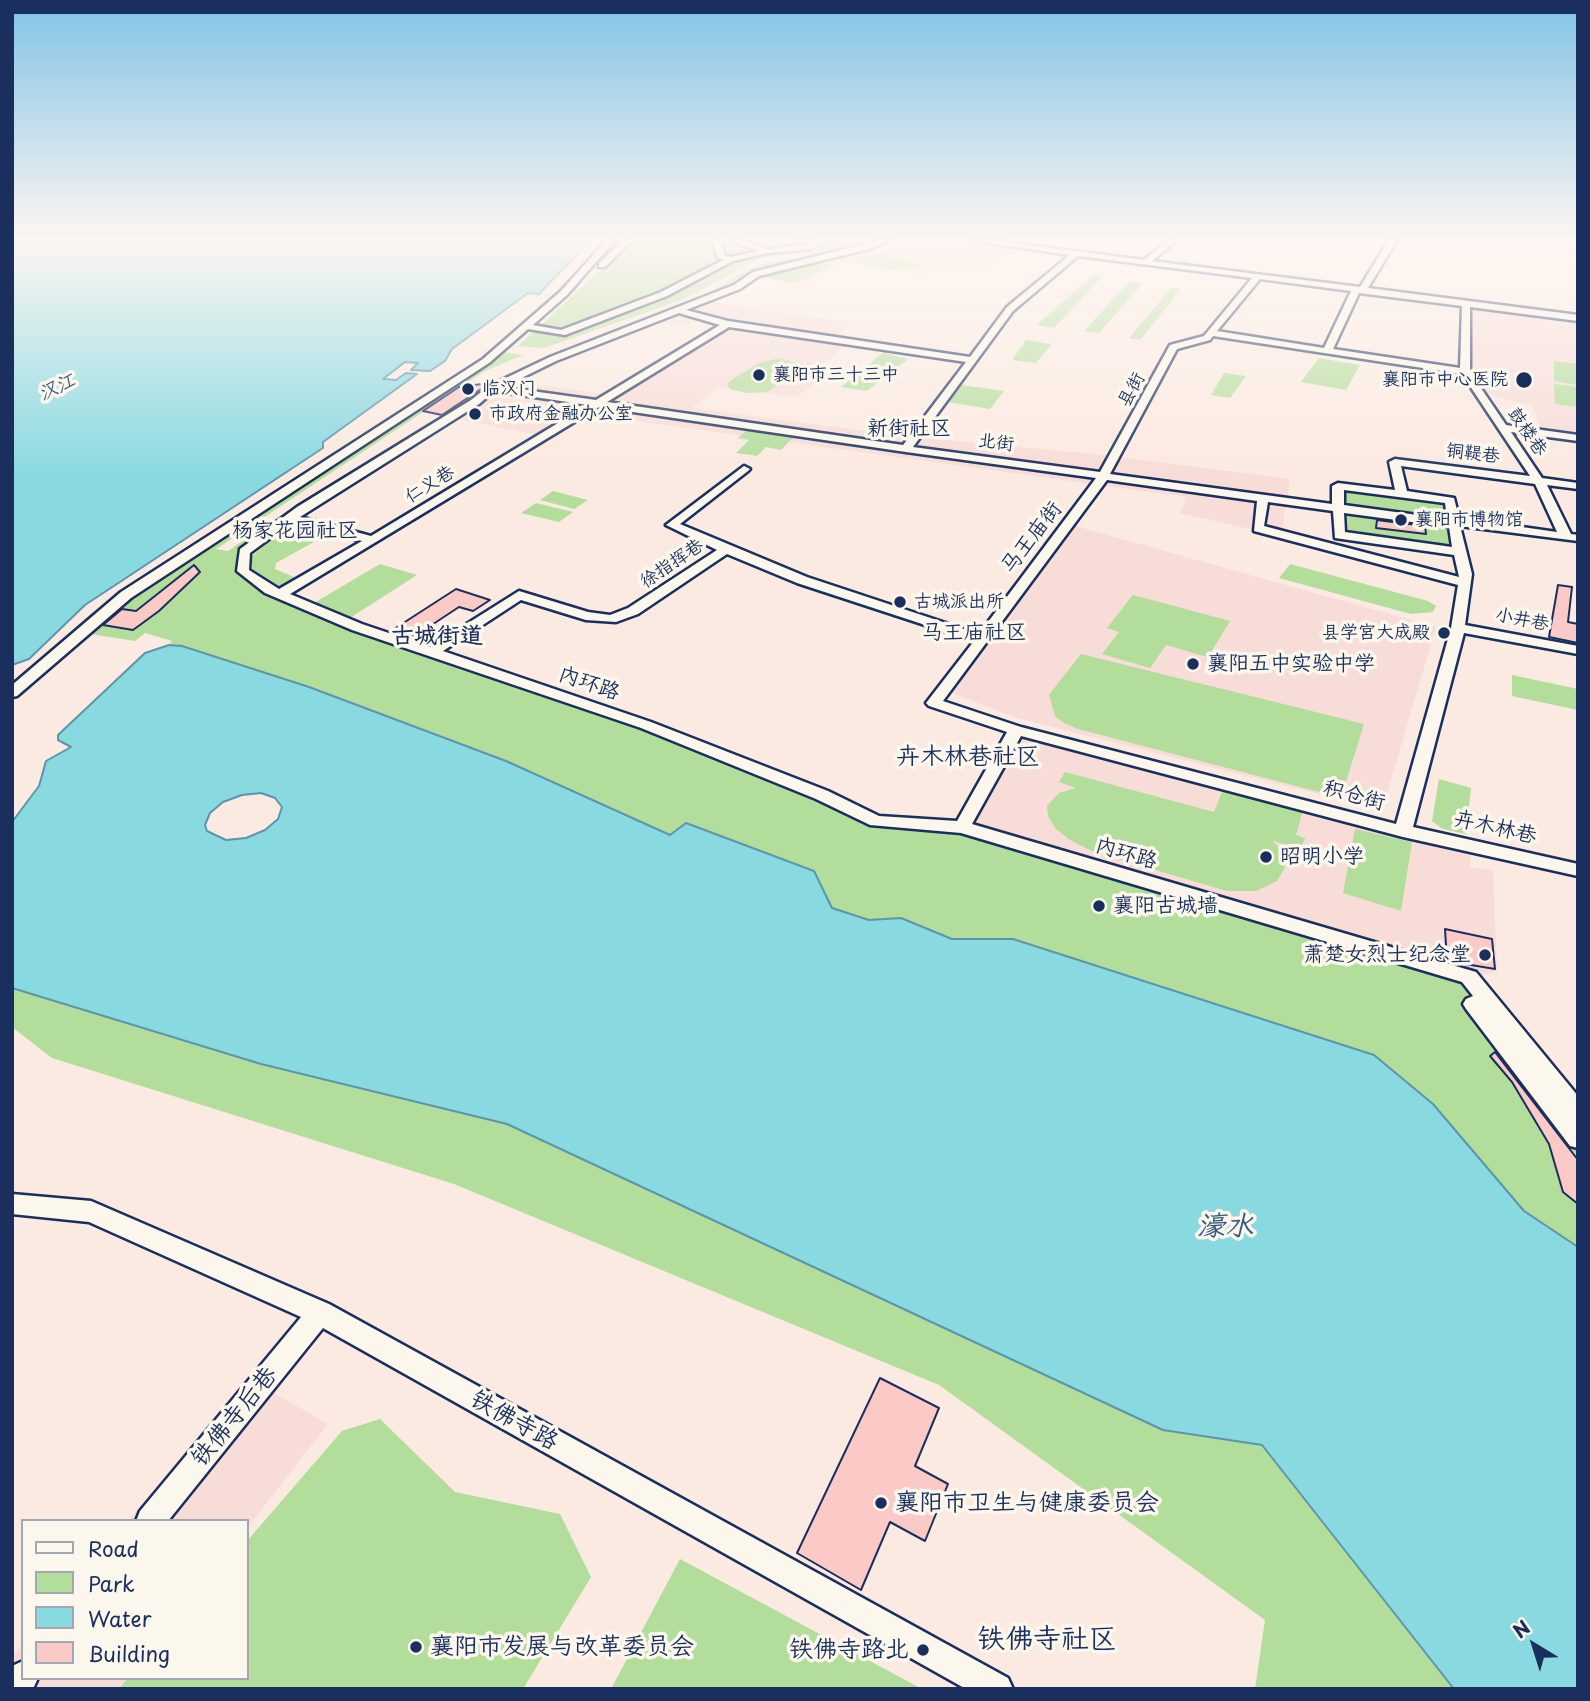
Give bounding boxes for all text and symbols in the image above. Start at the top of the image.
place label: 襄阳市三十三中 [773,364,899,386]
marker: 襄阳市三十三中 [751,367,767,383]
water label: 汉江 [35,369,79,407]
street label: 县街 [1114,369,1150,411]
place label: 襄阳市中心医院 [1382,369,1508,391]
marker: 襄阳市中心医院 [1514,370,1534,390]
place label: 临汉门 [482,378,536,400]
marker: 临汉门 [460,381,476,397]
place label: 市政府金融办公室 [489,403,633,425]
street label: 鼓楼巷 [1503,404,1551,460]
marker: 市政府金融办公室 [467,406,483,422]
district label: 新街社区 [867,416,951,442]
street label: 北街 [977,430,1015,456]
street label: 铜鞮巷 [1445,440,1501,468]
street label: 仁义巷 [401,462,459,508]
street label: 马王庙街 [996,497,1068,579]
place label: 襄阳市博物馆 [1415,509,1523,531]
marker: 襄阳市博物馆 [1393,512,1409,528]
district label: 杨家花园社区 [232,518,358,544]
street label: 徐指挥巷 [636,535,708,593]
place label: 古城派出所 [914,591,1004,613]
marker: 古城派出所 [892,594,908,610]
street label: 小井巷 [1493,604,1551,636]
district label: 马王庙社区 [922,620,1026,646]
place label: 县学宫大成殿 [1322,622,1430,644]
district label: 古城街道 [391,623,483,651]
marker: 县学宫大成殿 [1436,625,1452,641]
place label: 襄阳五中实验中学 [1207,651,1375,677]
marker: 襄阳五中实验中学 [1185,656,1201,672]
street label: 内环路 [555,662,623,706]
district label: 卉木林巷社区 [896,743,1040,771]
street label: 积仓街 [1320,776,1388,816]
street label: 卉木林巷 [1451,806,1539,850]
street label: 内环路 [1092,833,1160,875]
place label: 昭明小学 [1280,844,1364,870]
marker: 昭明小学 [1258,849,1274,865]
place label: 襄阳古城墙 [1113,893,1218,919]
marker: 襄阳古城墙 [1091,898,1107,914]
place label: 萧楚女烈士纪念堂 [1303,942,1471,968]
marker: 萧楚女烈士纪念堂 [1477,947,1493,963]
water label: 濠水 [1197,1210,1253,1244]
street label: 铁佛寺后巷 [186,1361,284,1473]
street label: 铁佛寺路 [465,1385,563,1457]
place label: 襄阳市卫生与健康委员会 [895,1489,1159,1517]
marker: 襄阳市卫生与健康委员会 [873,1495,889,1511]
legend [21,1519,248,1680]
text: Road [88,1532,139,1564]
text: Park [88,1567,135,1599]
text: Water [88,1602,151,1634]
north arrow [1499,1610,1569,1680]
text: N [1507,1613,1536,1644]
district label: 铁佛寺社区 [977,1623,1117,1657]
place label: 襄阳市发展与改革委员会 [430,1633,694,1661]
place label: 铁佛寺路北 [789,1636,909,1664]
text: Building [88,1637,170,1669]
marker: 襄阳市发展与改革委员会 [408,1639,424,1655]
marker: 铁佛寺路北 [915,1642,931,1658]

